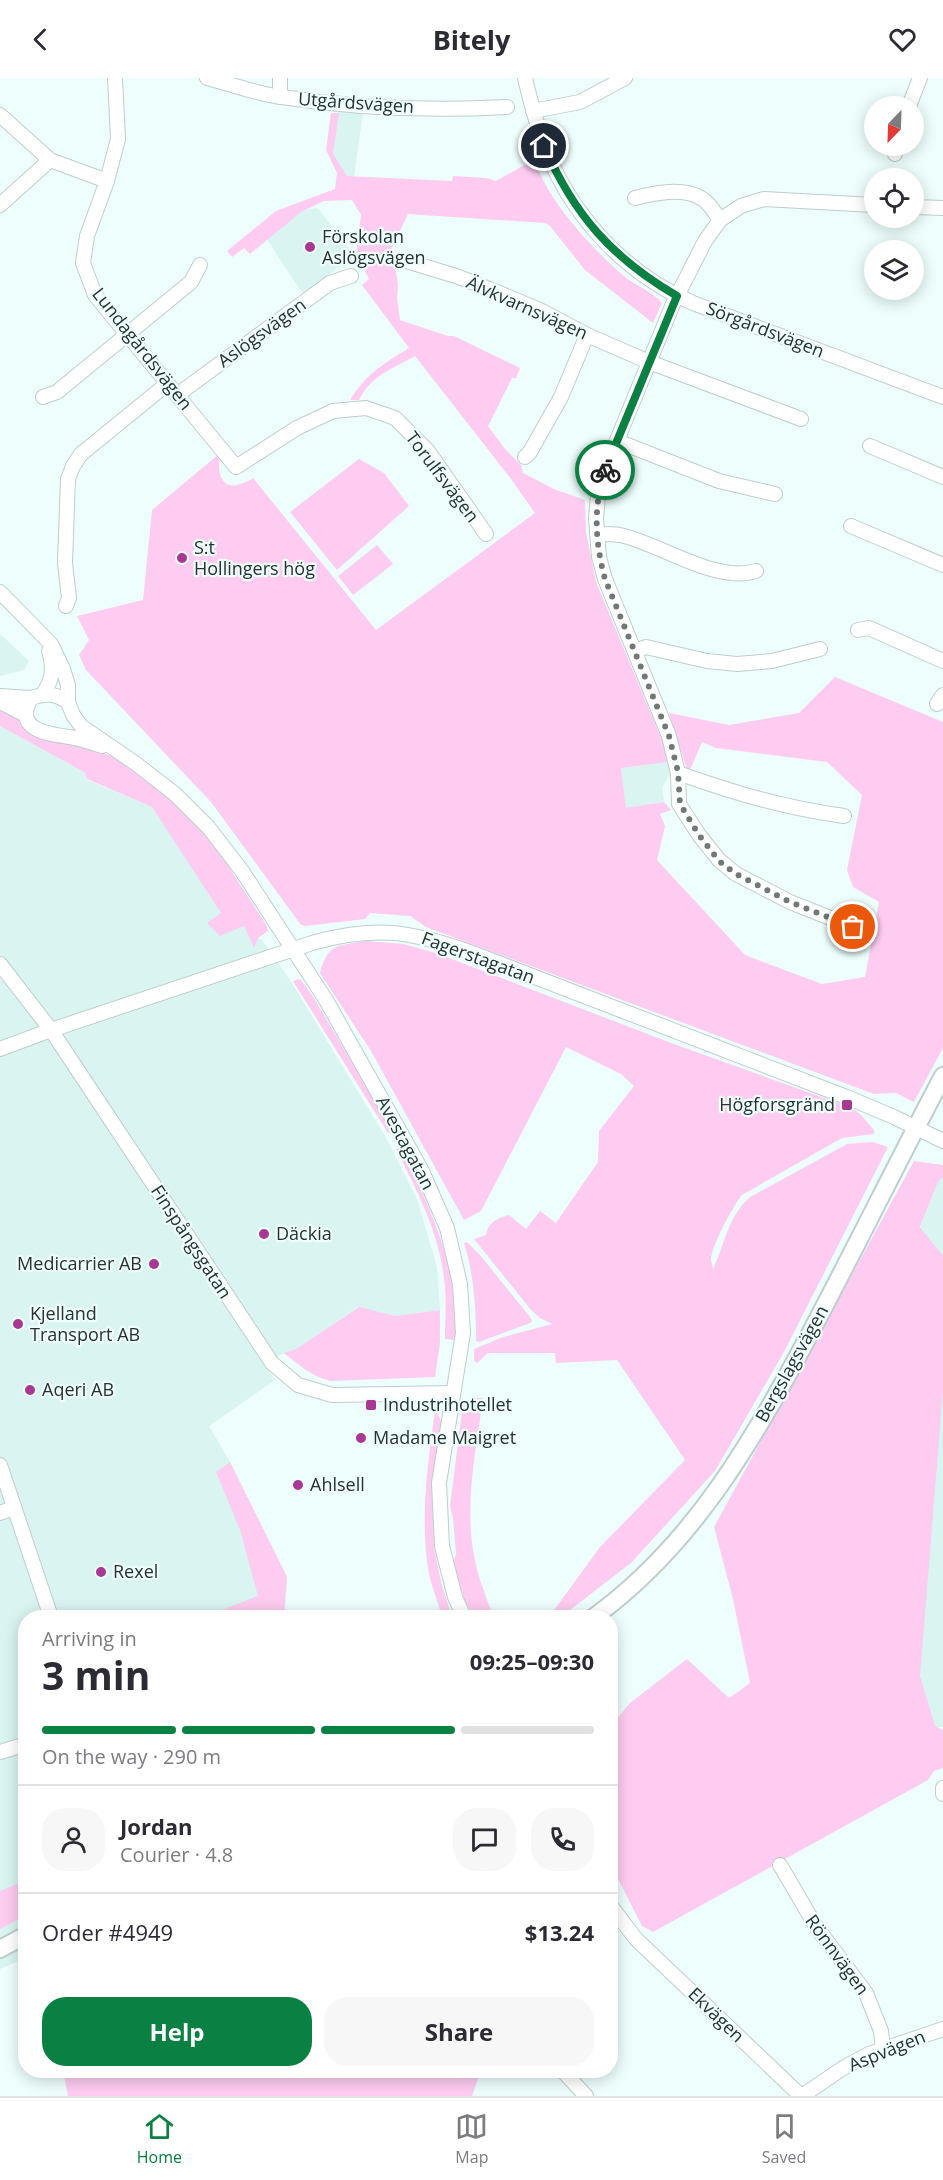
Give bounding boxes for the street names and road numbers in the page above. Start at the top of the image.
street label: Utgårdsvägen [297,86,415,118]
street label: Älvkvarnsvägen [463,270,592,345]
street label: Lundagårdsvägen [87,282,198,415]
street label: Aslögsvägen [212,292,310,372]
street label: Sörgårdsvägen [703,296,828,363]
street label: Torulfsvägen [401,426,485,527]
street label: Fagerstagatan [418,925,538,989]
street label: Avestagatan [371,1092,441,1194]
street label: Finspångsgatan [146,1180,238,1303]
street label: Bergslagsvägen [749,1301,833,1426]
street label: Rönnvägen [800,1909,875,1999]
street label: Ekvägen [683,1982,750,2047]
street label: Aspvägen [845,2024,929,2076]

